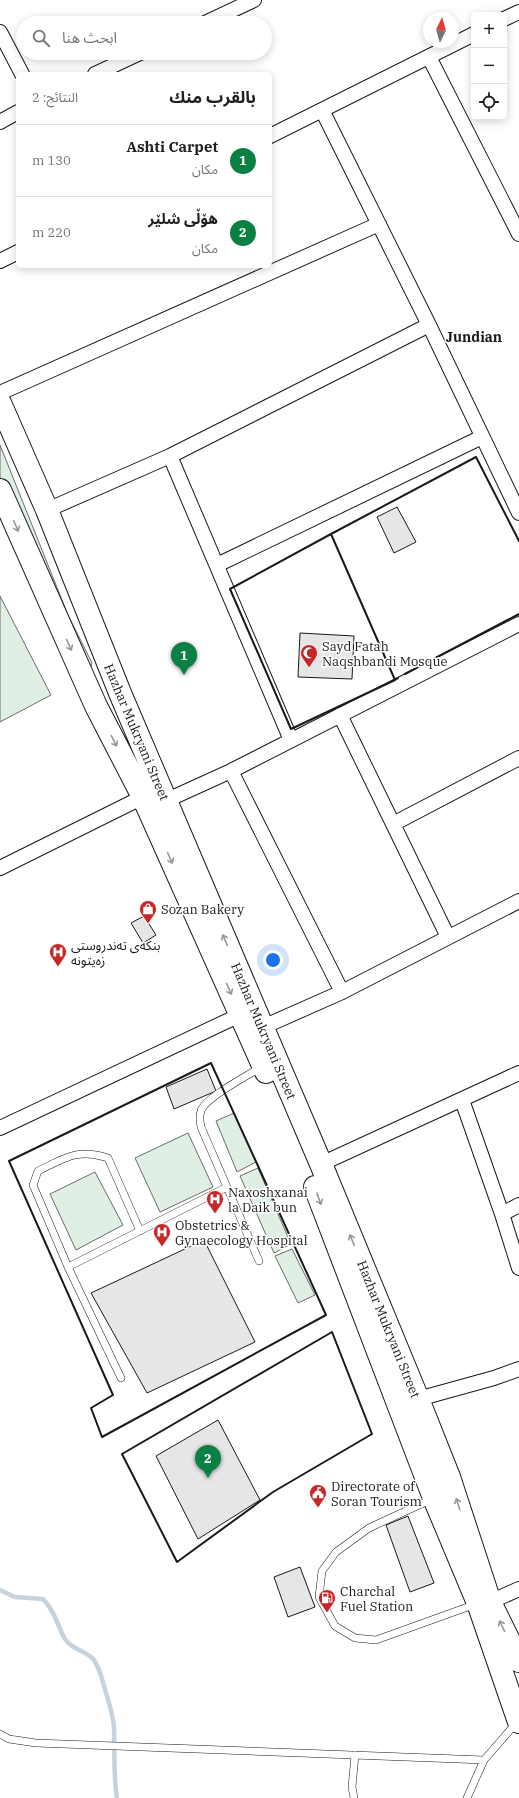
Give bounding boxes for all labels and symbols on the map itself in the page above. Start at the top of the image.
north arrow [423,12,459,48]
district label: Jundian [446,328,502,346]
one-way arrow [13,520,20,532]
one-way arrow [66,638,73,650]
place label: Sayd Fatah Naqshbandi Mosque [322,638,448,670]
pin: 1 [171,642,197,675]
mosque icon: Sayd Fatah Naqshbandi Mosque [299,643,319,668]
street label: Hazhar Mukryani Street [100,661,173,803]
one-way arrow [111,734,118,746]
one-way arrow [167,852,174,864]
shop icon: Sozan Bakery [138,899,158,924]
place label: Sozan Bakery [161,901,244,918]
one-way arrow [221,934,228,946]
place label: بنکەی تەندروستی زەیتونە [71,937,161,969]
hospital icon: بنکەی تەندروستی زەیتونە [48,942,68,967]
your location [263,950,283,970]
street label: Hazhar Mukryani Street [227,960,300,1102]
one-way arrow [225,983,233,995]
place label: Naxoshxanai la Daik bun [228,1184,308,1216]
hospital icon: Naxoshxanai la Daik bun [205,1189,225,1214]
one-way arrow [316,1192,324,1204]
place label: Obstetrics & Gynaecology Hospital [175,1217,308,1249]
hospital icon: Obstetrics & Gynaecology Hospital [152,1222,172,1247]
one-way arrow [348,1235,356,1247]
street label: Hazhar Mukryani Street [353,1258,424,1401]
pin: 2 [195,1445,221,1478]
place label: Directorate of Soran Tourism [331,1478,422,1510]
public building icon: Directorate of Soran Tourism [308,1483,328,1508]
one-way arrow [454,1497,461,1510]
place label: Charchal Fuel Station [340,1583,413,1615]
fuel station icon: Charchal Fuel Station [317,1588,337,1613]
one-way arrow [498,1620,505,1632]

